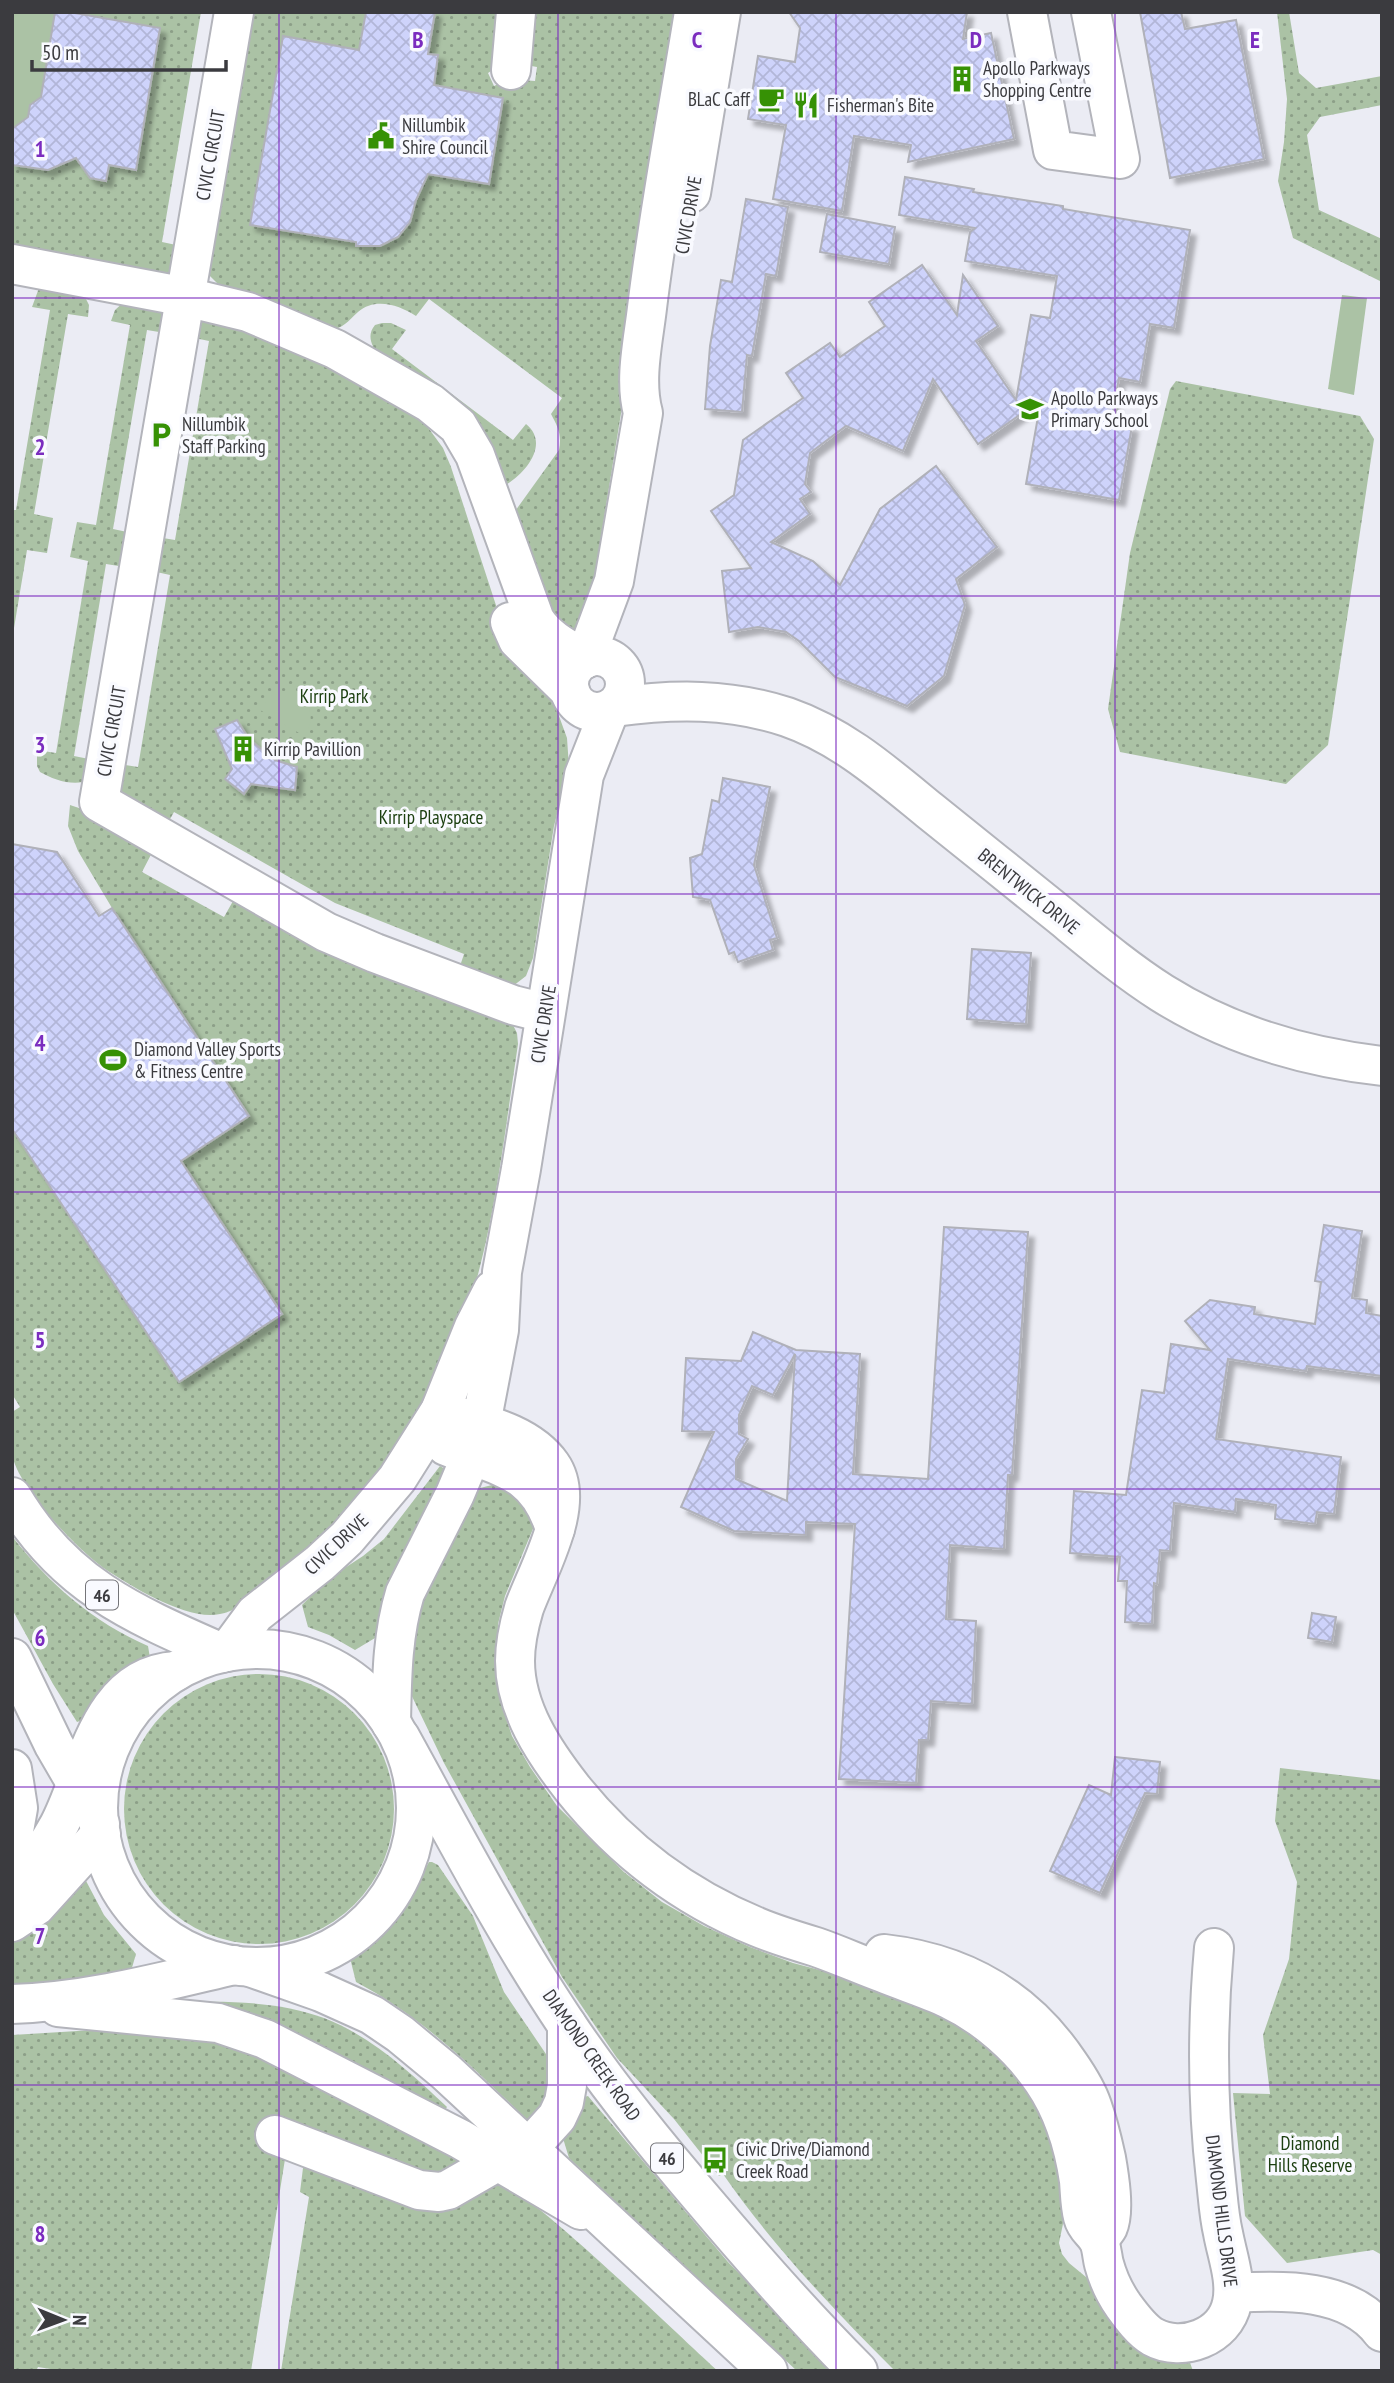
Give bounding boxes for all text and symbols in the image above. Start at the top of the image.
text: B [412,25,424,54]
text: C [692,25,703,54]
text: D [970,25,982,54]
text: E [1250,25,1260,54]
scale bar [32,28,226,72]
text: 50 m [42,39,79,66]
place label: Apollo Parkways Shopping Centre [983,56,1092,102]
building icon: Apollo Parkways Shopping Centre [947,64,977,94]
cafe icon: BLaC Caff [756,84,786,114]
place label: BLaC Caff [688,87,751,111]
restaurant icon: Fisherman's Bite [791,90,821,120]
place label: Fisherman's Bite [827,93,934,117]
street label: CIVIC CIRCUIT [190,107,230,202]
place label: Nillumbik Shire Council [402,113,489,159]
public building icon: Nillumbik Shire Council [366,121,396,151]
text: 1 [35,134,46,163]
street label: CIVIC DRIVE [669,174,707,256]
place label: Apollo Parkways Primary School [1051,386,1158,432]
school or university icon: Apollo Parkways Primary School [1015,394,1045,424]
place label: Nillumbik Staff Parking [182,412,266,458]
parking icon: Nillumbik Staff Parking [146,420,176,450]
text: 2 [35,432,46,461]
street label: CIVIC CIRCUIT [91,683,131,778]
park label: Kirrip Park [300,684,369,708]
text: 3 [35,730,46,759]
building icon: Kirrip Pavillion [228,734,258,764]
place label: Kirrip Pavillion [264,737,361,761]
park label: Kirrip Playspace [379,805,483,829]
street label: BRENTWICK DRIVE [973,843,1085,939]
street label: CIVIC DRIVE [525,983,561,1065]
text: 4 [35,1028,46,1057]
place label: Diamond Valley Sports & Fitness Centre [134,1037,281,1083]
sports icon: Diamond Valley Sports & Fitness Centre [98,1045,128,1075]
text: 5 [35,1325,46,1354]
street label: CIVIC DRIVE [299,1508,373,1580]
road number: 46 [86,1580,118,1610]
text: 6 [35,1623,46,1652]
text: 7 [35,1921,46,1950]
street label: DIAMOND CREEK ROAD [538,1985,646,2125]
park label: Diamond Hills Reserve [1268,2131,1352,2177]
street label: DIAMOND HILLS DRIVE [1201,2134,1243,2288]
place label: Civic Drive/Diamond Creek Road [736,2137,870,2183]
road number: 46 [651,2144,683,2172]
bus stop icon: Civic Drive/Diamond Creek Road [700,2145,730,2175]
text: 8 [35,2219,46,2248]
north arrow [28,2285,98,2355]
text: N [68,2315,92,2326]

